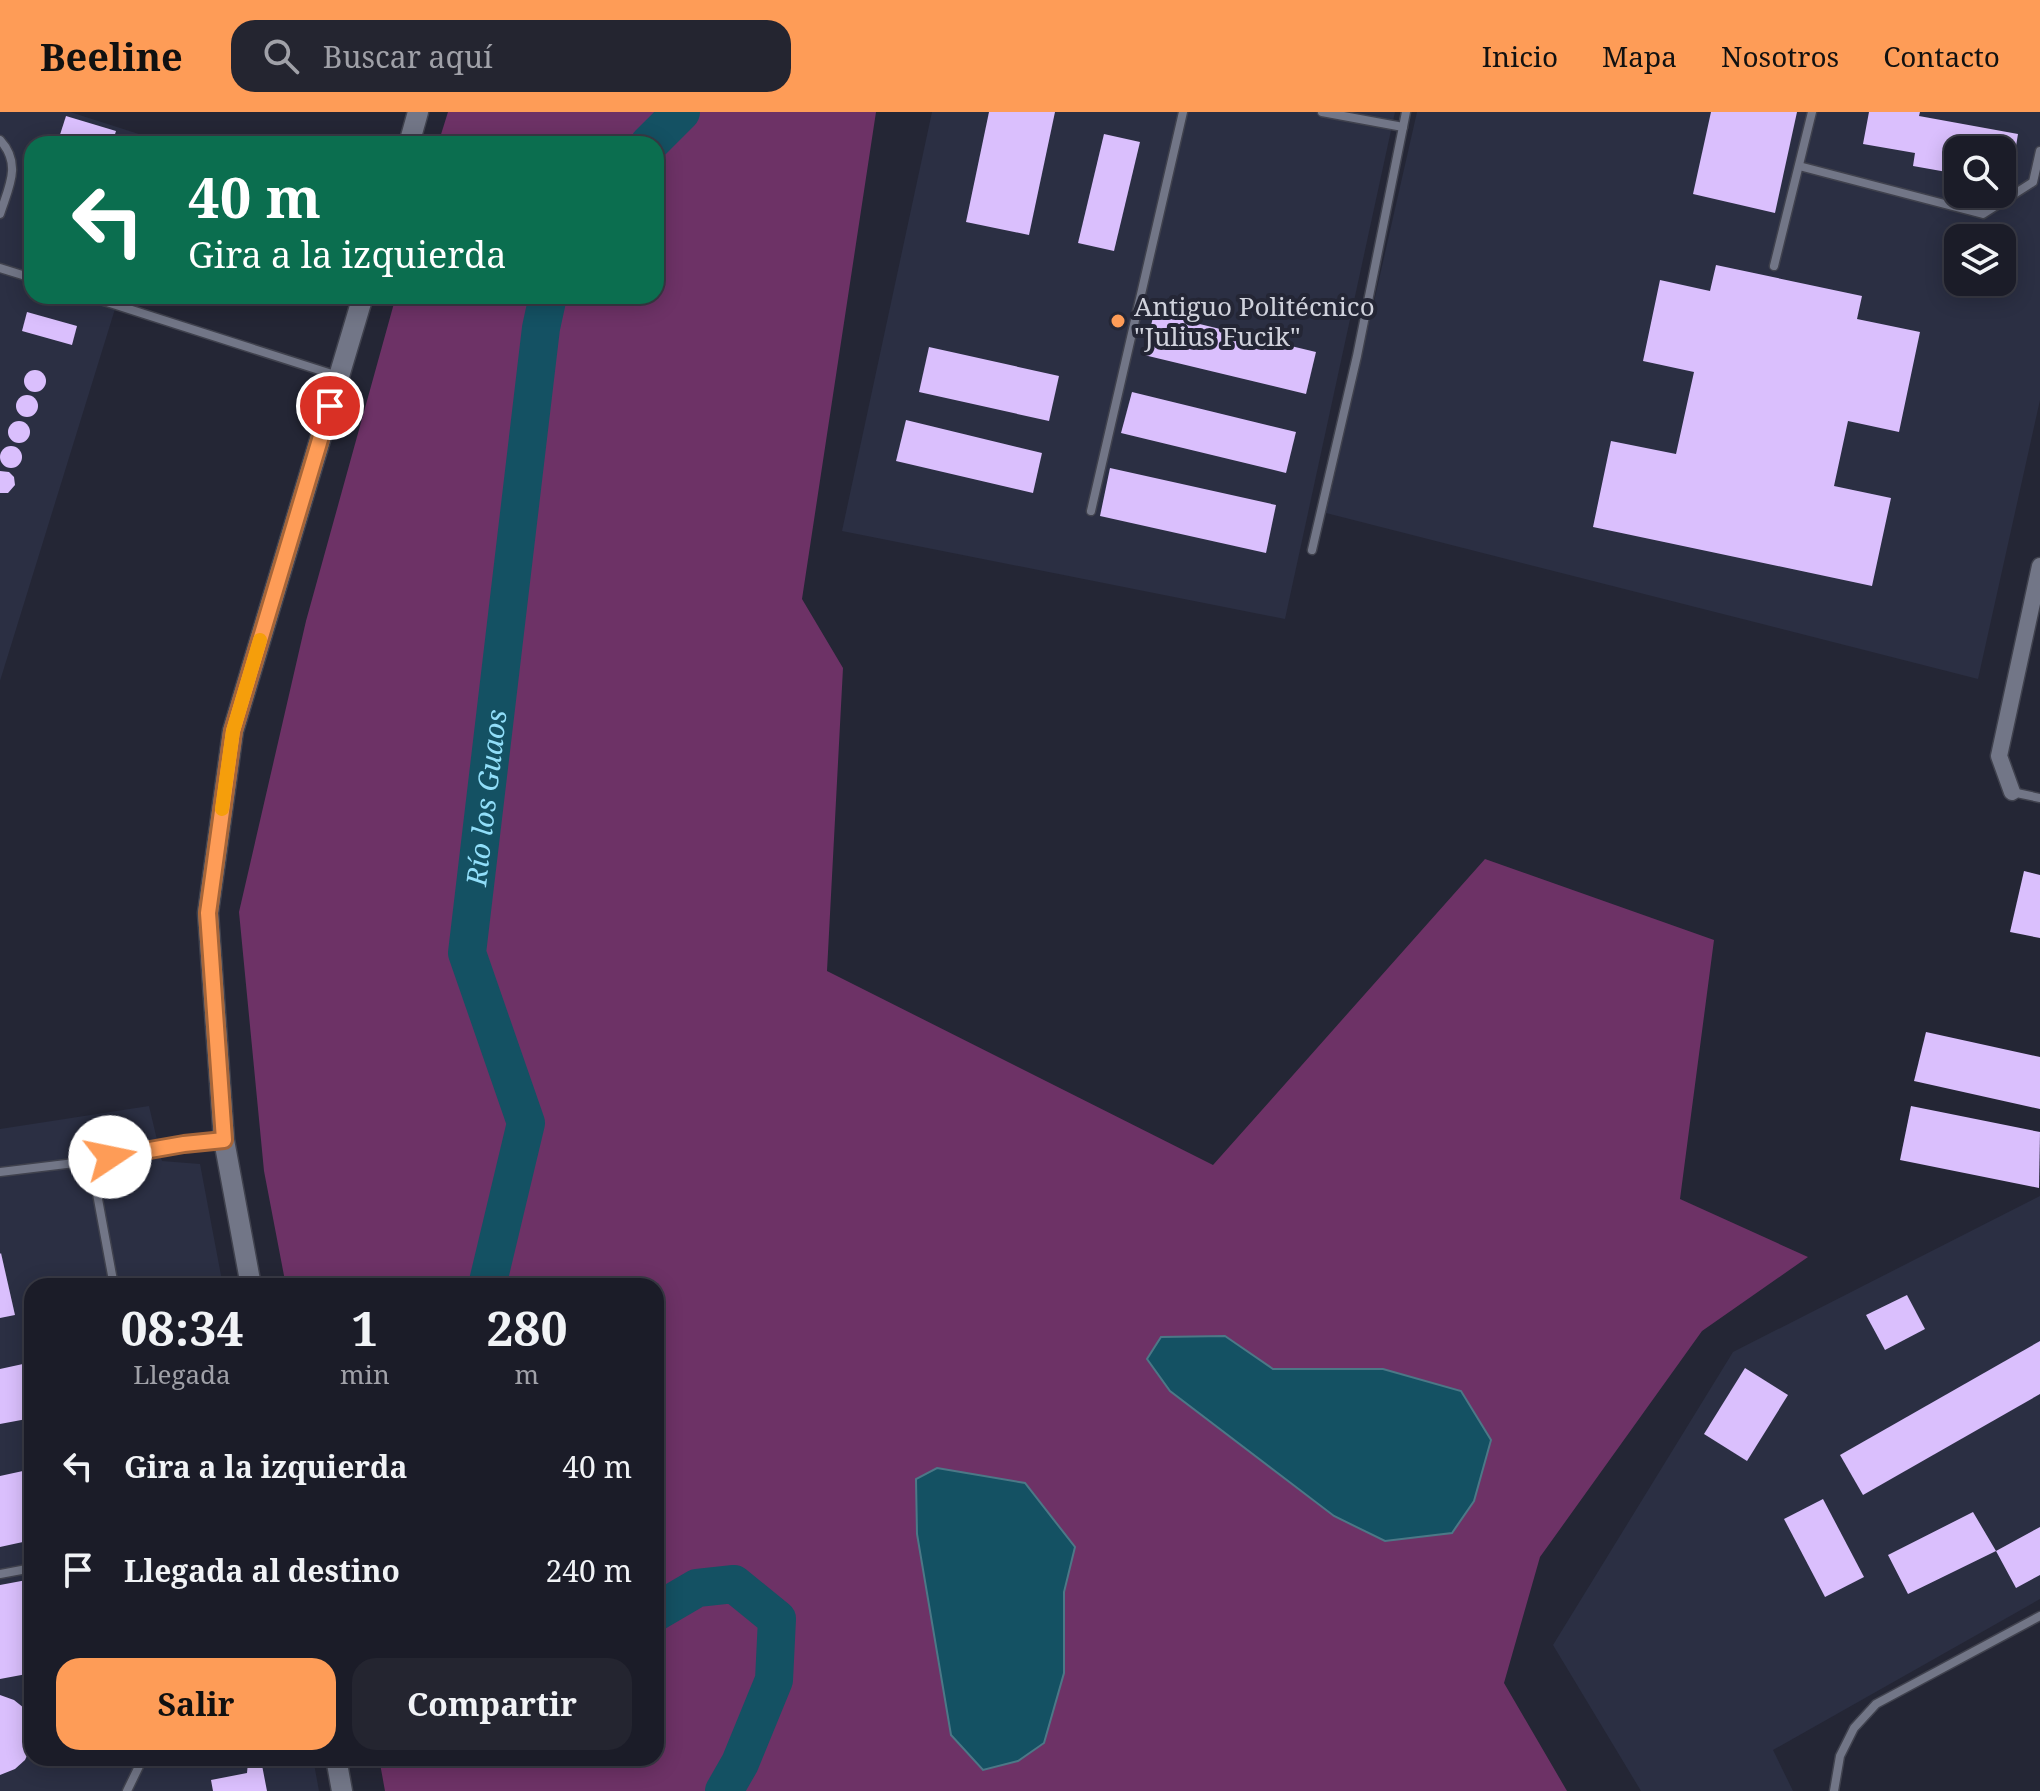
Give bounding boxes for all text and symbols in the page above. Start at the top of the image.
search box [231,20,791,92]
text: Beeline [40,30,183,82]
icon: search [259,34,303,78]
text: Buscar aquí [323,36,493,77]
text: Inicio [1482,37,1558,75]
text: Mapa [1602,37,1677,75]
text: Nosotros [1721,37,1839,75]
text: Contacto [1883,37,2000,75]
map controls [1944,136,2016,296]
button: search [1944,136,2016,208]
text: 40 m [188,158,321,234]
icon: left [56,168,160,272]
button: layers [1944,224,2016,296]
text: Gira a la izquierda [188,230,507,279]
place label: Antiguo Politécnico "Julius Fucik" [1134,288,1375,354]
marker: Antiguo Politécnico "Julius Fucik" [1109,312,1127,330]
pin [296,372,364,440]
icon: arrive [308,384,352,428]
water label: Río los Guaos [456,707,515,889]
position arrow [68,1115,152,1199]
text: 08:34 [120,1295,244,1360]
text: 1 [351,1295,378,1360]
text: 280 [486,1295,568,1360]
text: Llegada [133,1356,231,1392]
text: min [340,1356,390,1392]
text: m [515,1356,539,1392]
icon: left [56,1444,100,1488]
text: Gira a la izquierda [124,1446,407,1487]
text: 40 m [562,1446,632,1487]
icon: arrive [56,1548,100,1592]
text: Llegada al destino [124,1550,400,1591]
text: 240 m [546,1550,632,1591]
button: Salir [56,1658,336,1750]
button: Compartir [352,1658,632,1750]

